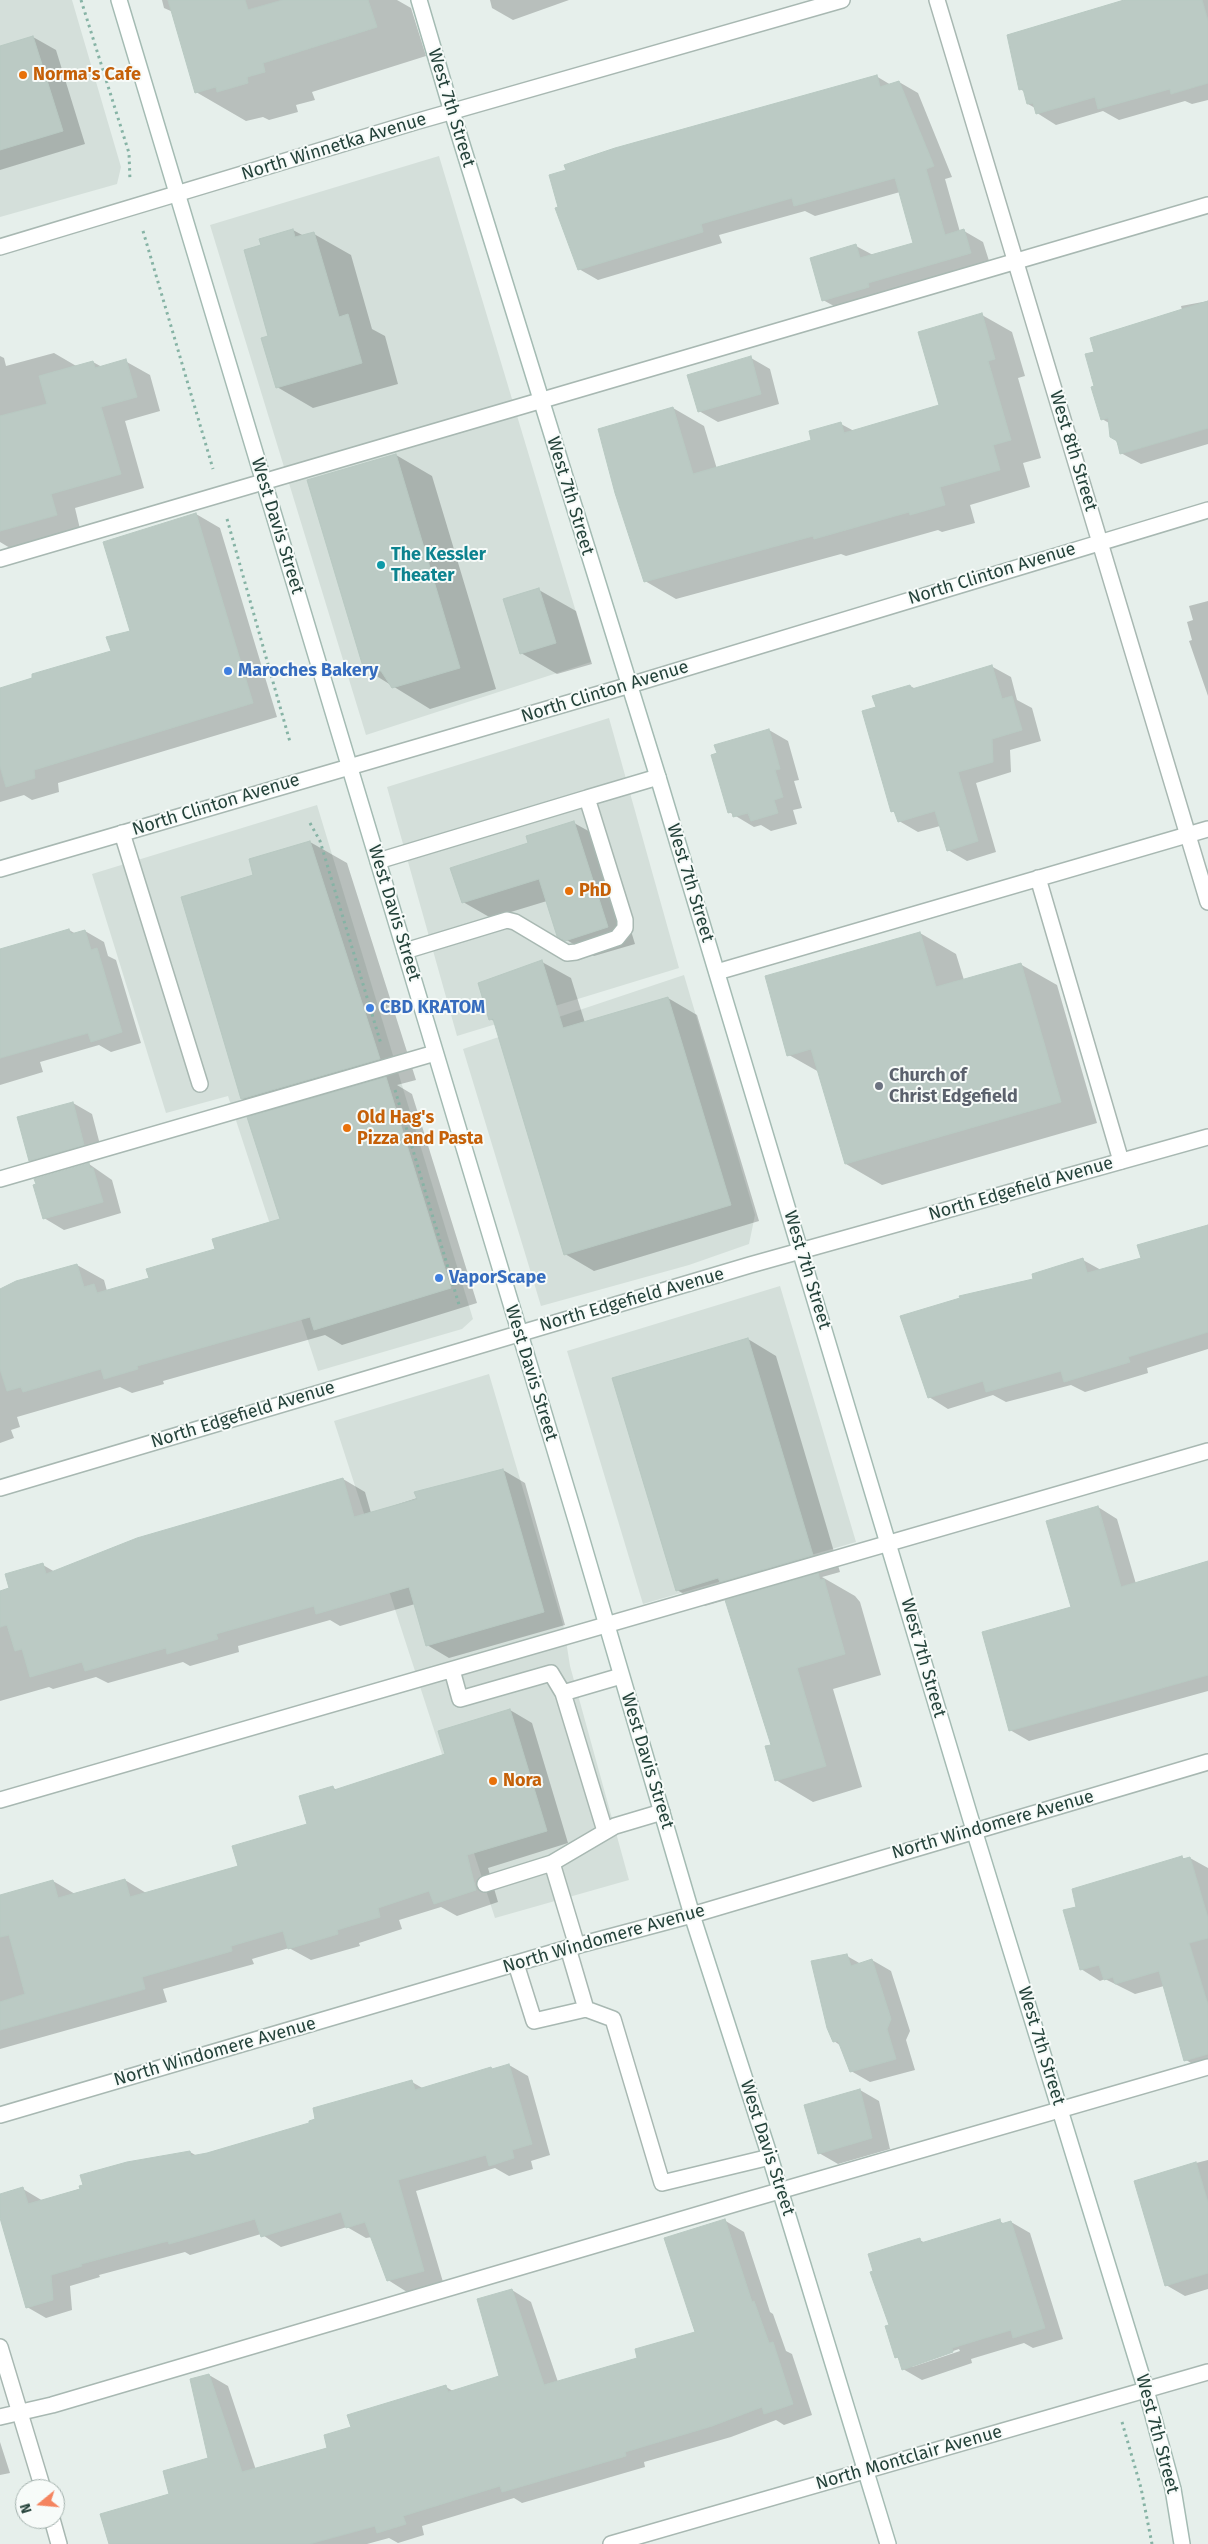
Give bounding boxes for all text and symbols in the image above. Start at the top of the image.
street label: West 7th Street [423,46,479,170]
place label: Norma's Cafe [33,64,141,86]
marker: Norma's Cafe [17,69,29,81]
street label: North Winnetka Avenue [239,109,429,185]
street label: West 8th Street [1044,388,1102,514]
street label: West 7th Street [542,434,598,558]
street label: West Davis Street [246,455,308,597]
street label: North Clinton Avenue [906,538,1078,610]
place label: The Kessler Theater [391,544,486,586]
marker: The Kessler Theater [375,559,387,571]
street label: North Clinton Avenue [519,656,691,728]
place label: Maroches Bakery [238,660,378,682]
marker: Maroches Bakery [222,665,234,677]
street label: North Clinton Avenue [130,769,302,841]
street label: West 7th Street [662,821,718,945]
street label: West Davis Street [363,842,425,984]
place label: PhD [579,880,612,902]
marker: PhD [563,885,575,897]
place label: CBD KRATOM [380,997,485,1019]
marker: CBD KRATOM [364,1002,376,1014]
place label: Church of Christ Edgefield [889,1065,1018,1108]
marker: Church of Christ Edgefield [873,1080,885,1092]
place label: Old Hag's Pizza and Pasta [357,1107,483,1150]
marker: Old Hag's Pizza and Pasta [341,1122,353,1134]
street label: North Edgefield Avenue [926,1152,1116,1226]
street label: West 7th Street [779,1208,835,1332]
street label: North Edgefield Avenue [537,1263,727,1337]
place label: VaporScape [449,1267,546,1289]
marker: VaporScape [433,1272,445,1284]
street label: West Davis Street [500,1302,562,1444]
street label: North Edgefield Avenue [148,1377,338,1453]
street label: West 7th Street [896,1596,950,1720]
street label: West Davis Street [616,1690,678,1832]
place label: Nora [503,1770,542,1792]
marker: Nora [487,1775,499,1787]
street label: North Windomere Avenue [889,1786,1097,1864]
street label: North Windomere Avenue [500,1900,708,1978]
street label: West 7th Street [1013,1984,1069,2108]
street label: North Windomere Avenue [111,2013,319,2091]
street label: West Davis Street [735,2078,799,2218]
street label: West 7th Street [1131,2372,1183,2496]
street label: North Montclair Avenue [813,2421,1005,2495]
north arrow [15,2479,65,2529]
text: N [17,2501,36,2515]

